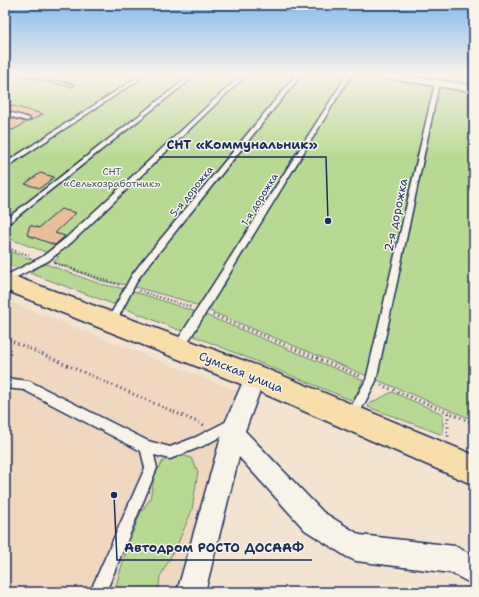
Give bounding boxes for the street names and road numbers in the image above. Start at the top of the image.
street label: 5-я дорожка [167,163,216,219]
street label: 1-я дорожка [238,170,281,228]
street label: 2-я дорожка [380,176,412,253]
street label: Сумская улица [196,348,286,396]

